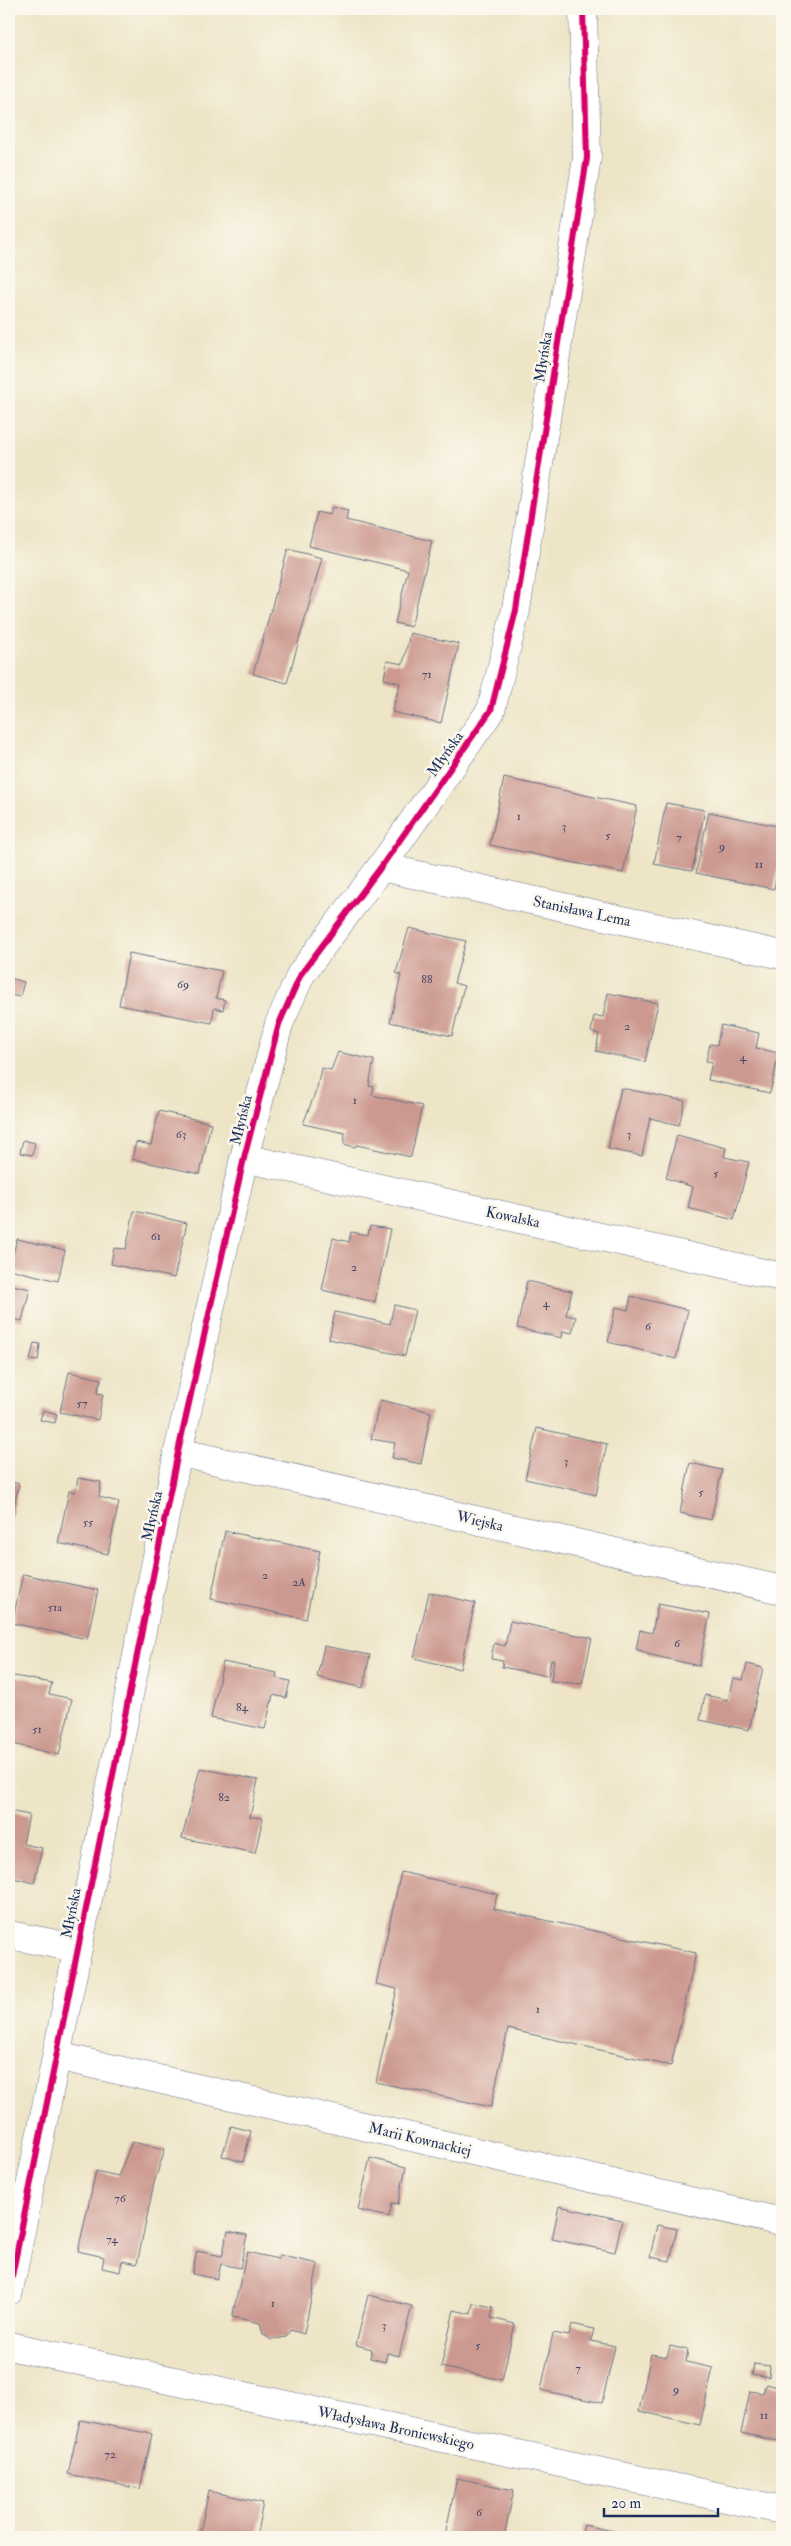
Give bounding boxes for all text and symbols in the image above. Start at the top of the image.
street label: Młyńska [530,330,557,384]
house number: 71 [422,667,432,682]
street label: Młyńska [423,727,468,781]
house number: 1 [517,809,521,824]
house number: 3 [562,819,566,834]
house number: 5 [605,828,611,843]
house number: 7 [676,830,682,845]
house number: 9 [718,839,725,854]
house number: 11 [755,857,763,872]
street label: Stanisława Lema [531,892,633,931]
house number: 88 [421,972,433,987]
house number: 69 [177,977,189,992]
house number: 2 [624,1019,630,1034]
house number: 4 [740,1050,747,1065]
street label: Młyńska [226,1092,257,1147]
house number: 1 [353,1093,357,1108]
house number: 63 [176,1127,186,1142]
house number: 3 [627,1127,631,1142]
house number: 5 [713,1166,719,1181]
street label: Kowalska [484,1202,543,1233]
house number: 61 [151,1229,161,1244]
house number: 2 [351,1260,357,1275]
house number: 4 [543,1296,550,1311]
house number: 6 [645,1319,652,1334]
house number: 57 [77,1396,88,1411]
house number: 3 [564,1454,568,1469]
house number: 5 [698,1485,704,1500]
street label: Młyńska [138,1488,167,1543]
street label: Wiejska [454,1507,506,1536]
house number: 55 [83,1515,94,1530]
house number: 2 [262,1568,268,1583]
house number: 2A [292,1575,306,1590]
house number: 51a [48,1600,63,1615]
house number: 6 [674,1636,681,1651]
house number: 84 [236,1700,249,1715]
house number: 51 [32,1722,42,1737]
house number: 82 [218,1790,230,1805]
street label: Młyńska [57,1885,86,1940]
house number: 1 [536,2002,540,2017]
street label: Marii Kownackiej [367,2118,473,2161]
house number: 76 [114,2191,127,2206]
house number: 74 [106,2232,118,2247]
house number: 1 [271,2296,275,2311]
house number: 3 [382,2318,386,2333]
house number: 5 [475,2338,481,2353]
house number: 7 [575,2361,581,2376]
house number: 9 [672,2382,679,2397]
street label: Władysława Broniewskiego [315,2402,476,2454]
house number: 11 [760,2408,768,2423]
house number: 72 [104,2447,116,2462]
scale bar [604,2486,717,2518]
text: 20 m [611,2494,641,2513]
house number: 6 [476,2505,483,2520]

